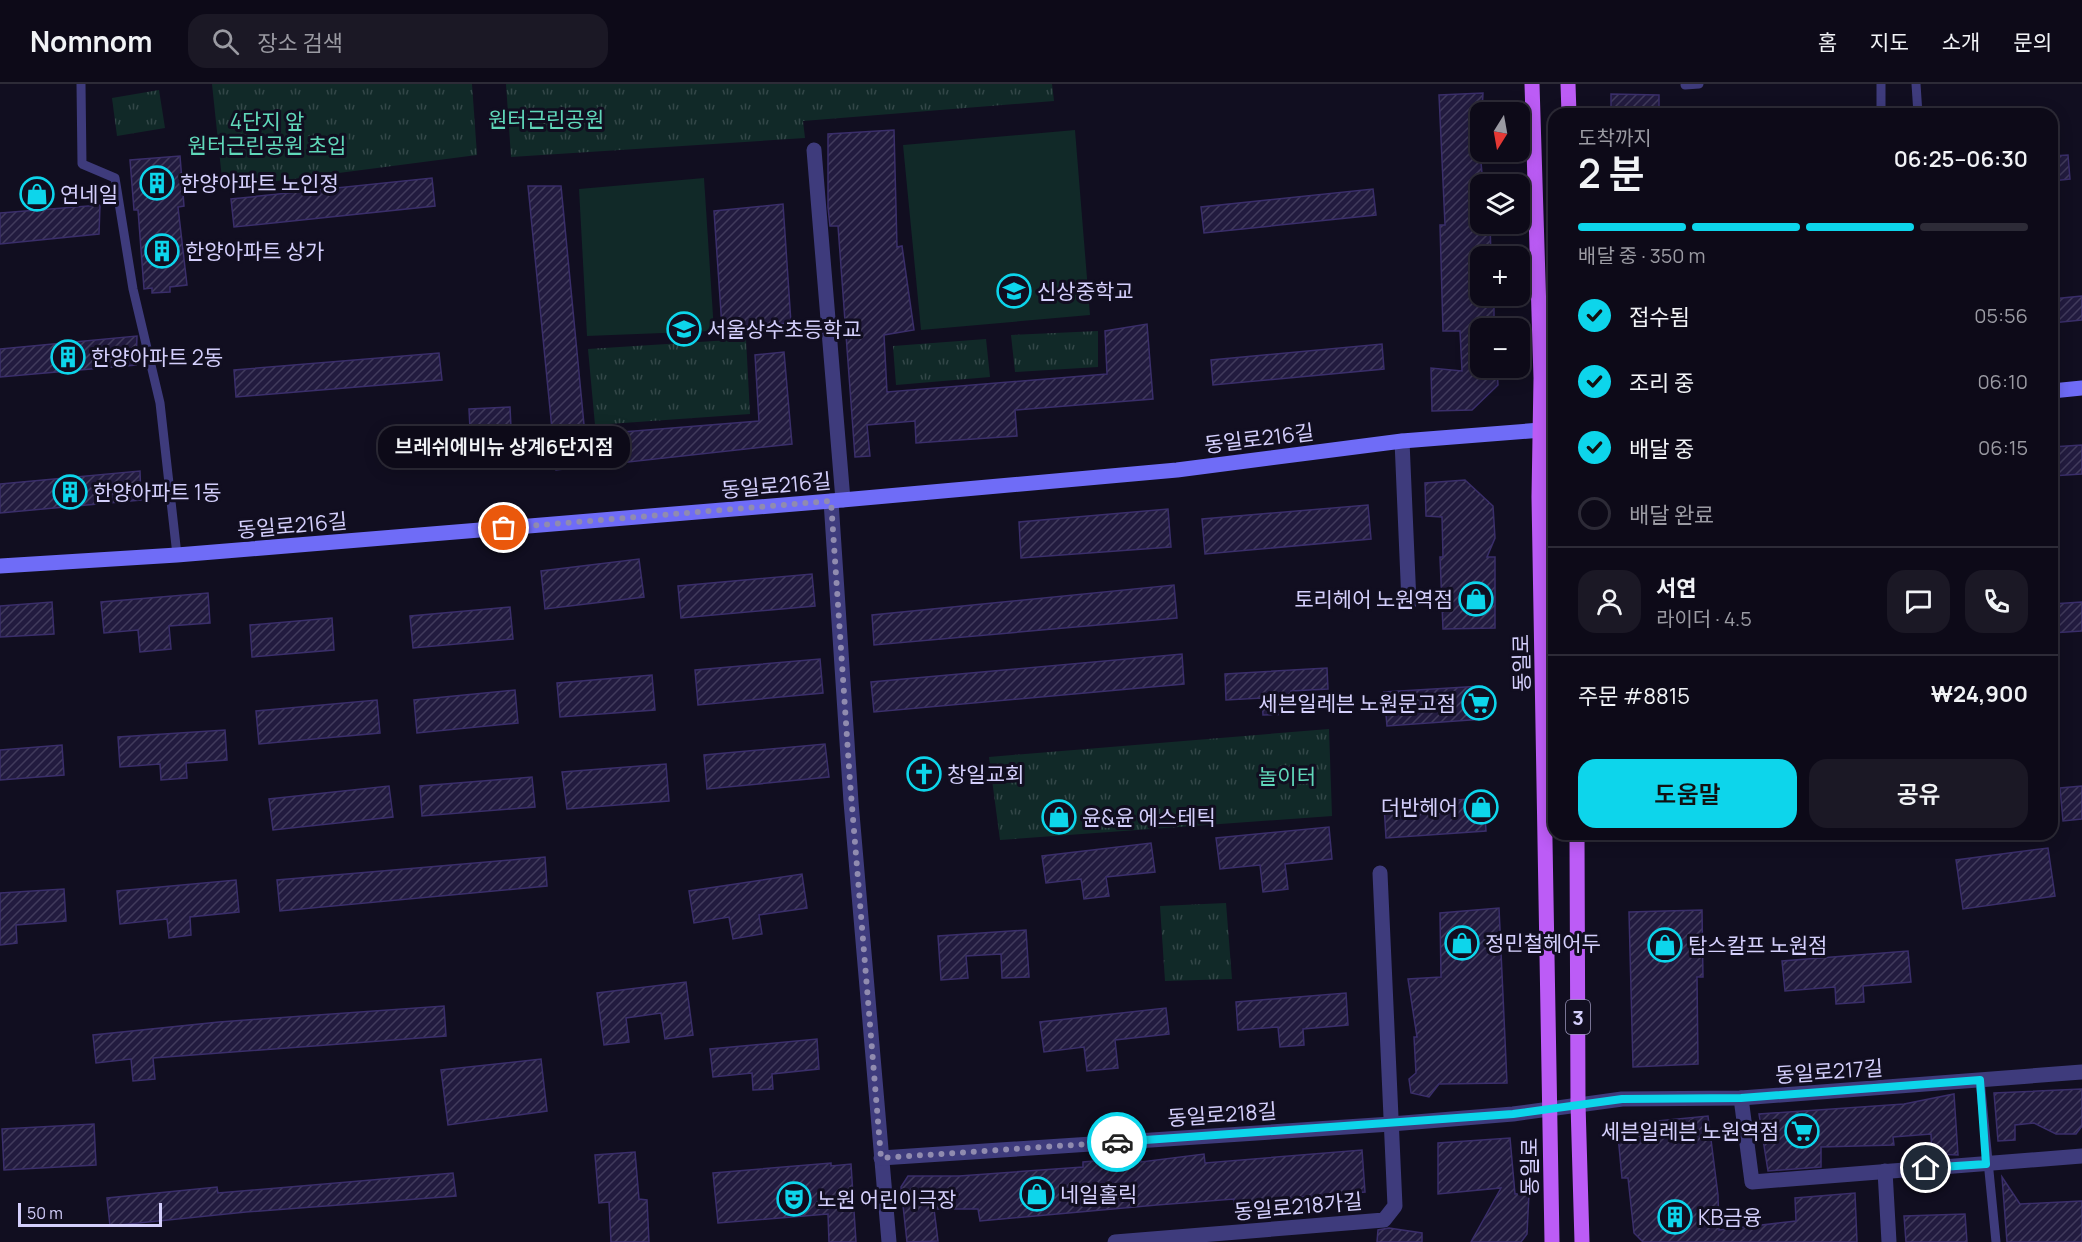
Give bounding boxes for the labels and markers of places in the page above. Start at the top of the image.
building icon: 한양아파트 노인정 [139,165,175,201]
place label: 한양아파트 노인정 [180,169,339,197]
shop icon: 연네일 [19,176,55,212]
place label: 연네일 [60,180,118,208]
building icon: 한양아파트 상가 [144,233,180,269]
place label: 한양아파트 상가 [185,237,324,265]
school or university icon: 신상중학교 [996,273,1032,309]
place label: 신상중학교 [1037,277,1134,305]
school or university icon: 서울상수초등학교 [666,311,702,347]
place label: 서울상수초등학교 [707,315,862,343]
building icon: 한양아파트 2동 [50,339,86,375]
place label: 한양아파트 2동 [91,343,223,371]
callout: 브레쉬에비뉴 상계6단지점 [378,426,630,468]
building icon: 한양아파트 1동 [52,474,88,510]
place label: 한양아파트 1동 [93,478,221,506]
pin [478,502,529,553]
shop icon: 토리헤어 노원역점 [1458,581,1494,617]
place label: 토리헤어 노원역점 [1294,585,1453,613]
supermarket icon: 세븐일레븐 노원문고점 [1461,685,1497,721]
place label: 세븐일레븐 노원문고점 [1259,689,1456,717]
church icon: 창일교회 [906,756,942,792]
place label: 창일교회 [947,760,1024,788]
shop icon: 더반헤어 [1463,789,1499,825]
place label: 더반헤어 [1381,793,1458,821]
shop icon: 윤&윤 에스테틱 [1041,799,1077,835]
place label: 윤&윤 에스테틱 [1082,803,1216,831]
shop icon: 정민철헤어두 [1444,925,1480,961]
shop icon: 탑스칼프 노원점 [1647,927,1683,963]
place label: 정민철헤어두 [1485,929,1601,957]
place label: 탑스칼프 노원점 [1688,931,1827,959]
supermarket icon: 세븐일레븐 노원역점 [1784,1113,1820,1149]
place label: 세븐일레븐 노원역점 [1601,1117,1779,1145]
pin [1900,1142,1951,1193]
shop icon: 네일홀릭 [1019,1176,1055,1212]
place label: 네일홀릭 [1060,1180,1137,1208]
theatre icon: 노원 어린이극장 [776,1181,812,1217]
place label: 노원 어린이극장 [817,1185,956,1213]
building icon: KB금융 [1657,1199,1693,1235]
place label: KB금융 [1698,1203,1762,1231]

